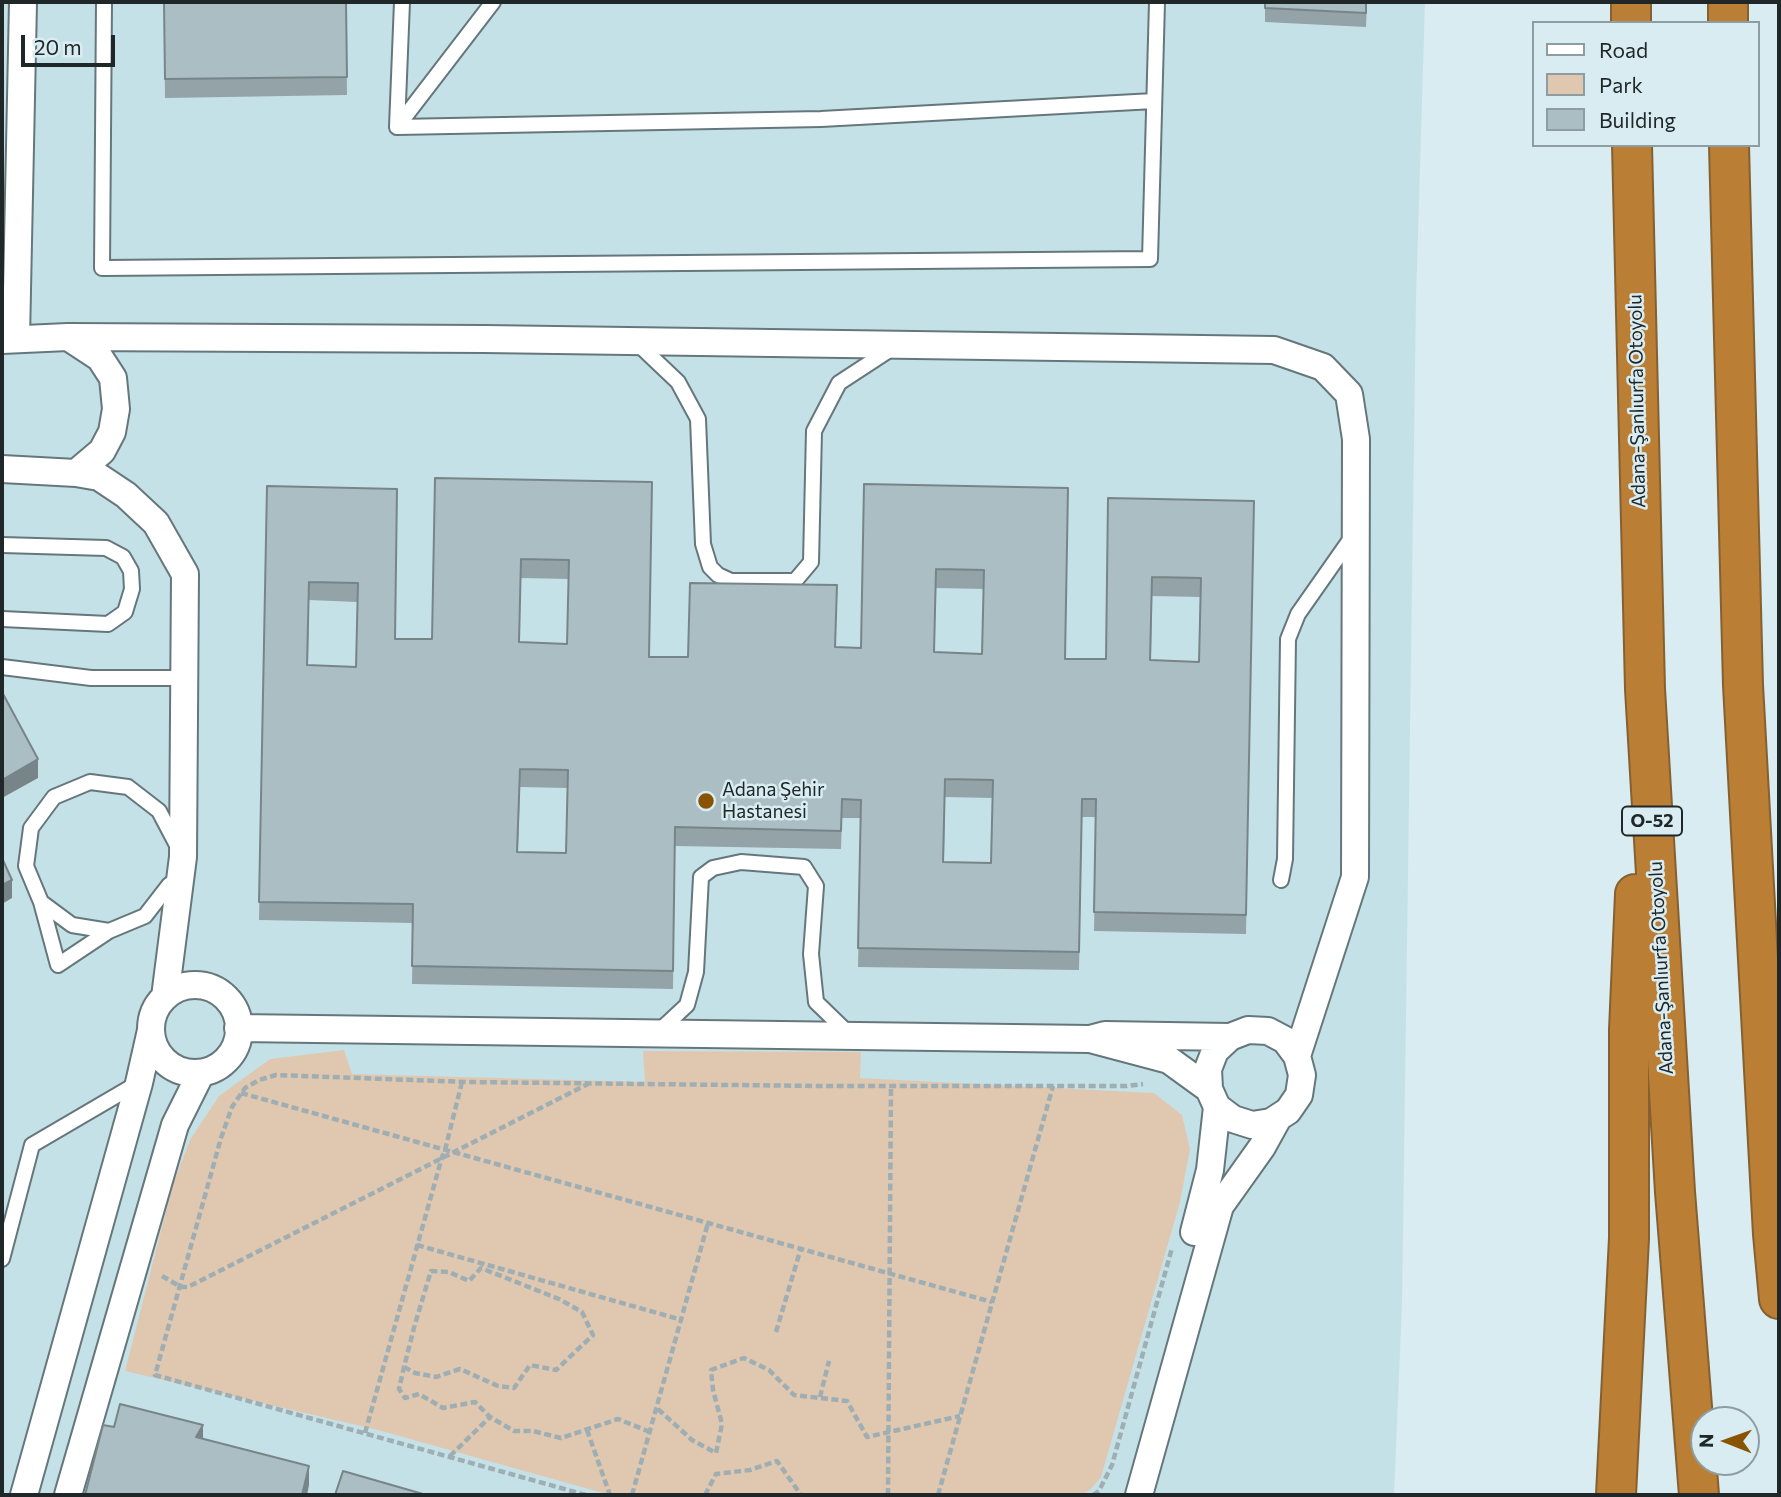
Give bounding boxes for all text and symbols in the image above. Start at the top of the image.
scale bar [24,21,119,65]
legend [1532,21,1760,147]
text: 20 m [34,34,82,59]
text: Road [1599,37,1648,62]
text: Park [1599,72,1643,97]
text: Building [1599,107,1676,132]
street label: Adana-Şanlıurfa Otoyolu [1624,294,1650,508]
place label: Adana Şehir Hastanesi [722,779,825,823]
marker: Adana Şehir Hastanesi [696,791,716,811]
road number: O-52 [1622,806,1682,836]
street label: Adana-Şanlıurfa Otoyolu [1644,861,1678,1075]
north arrow [1690,1406,1760,1476]
text: N [1694,1433,1717,1448]

